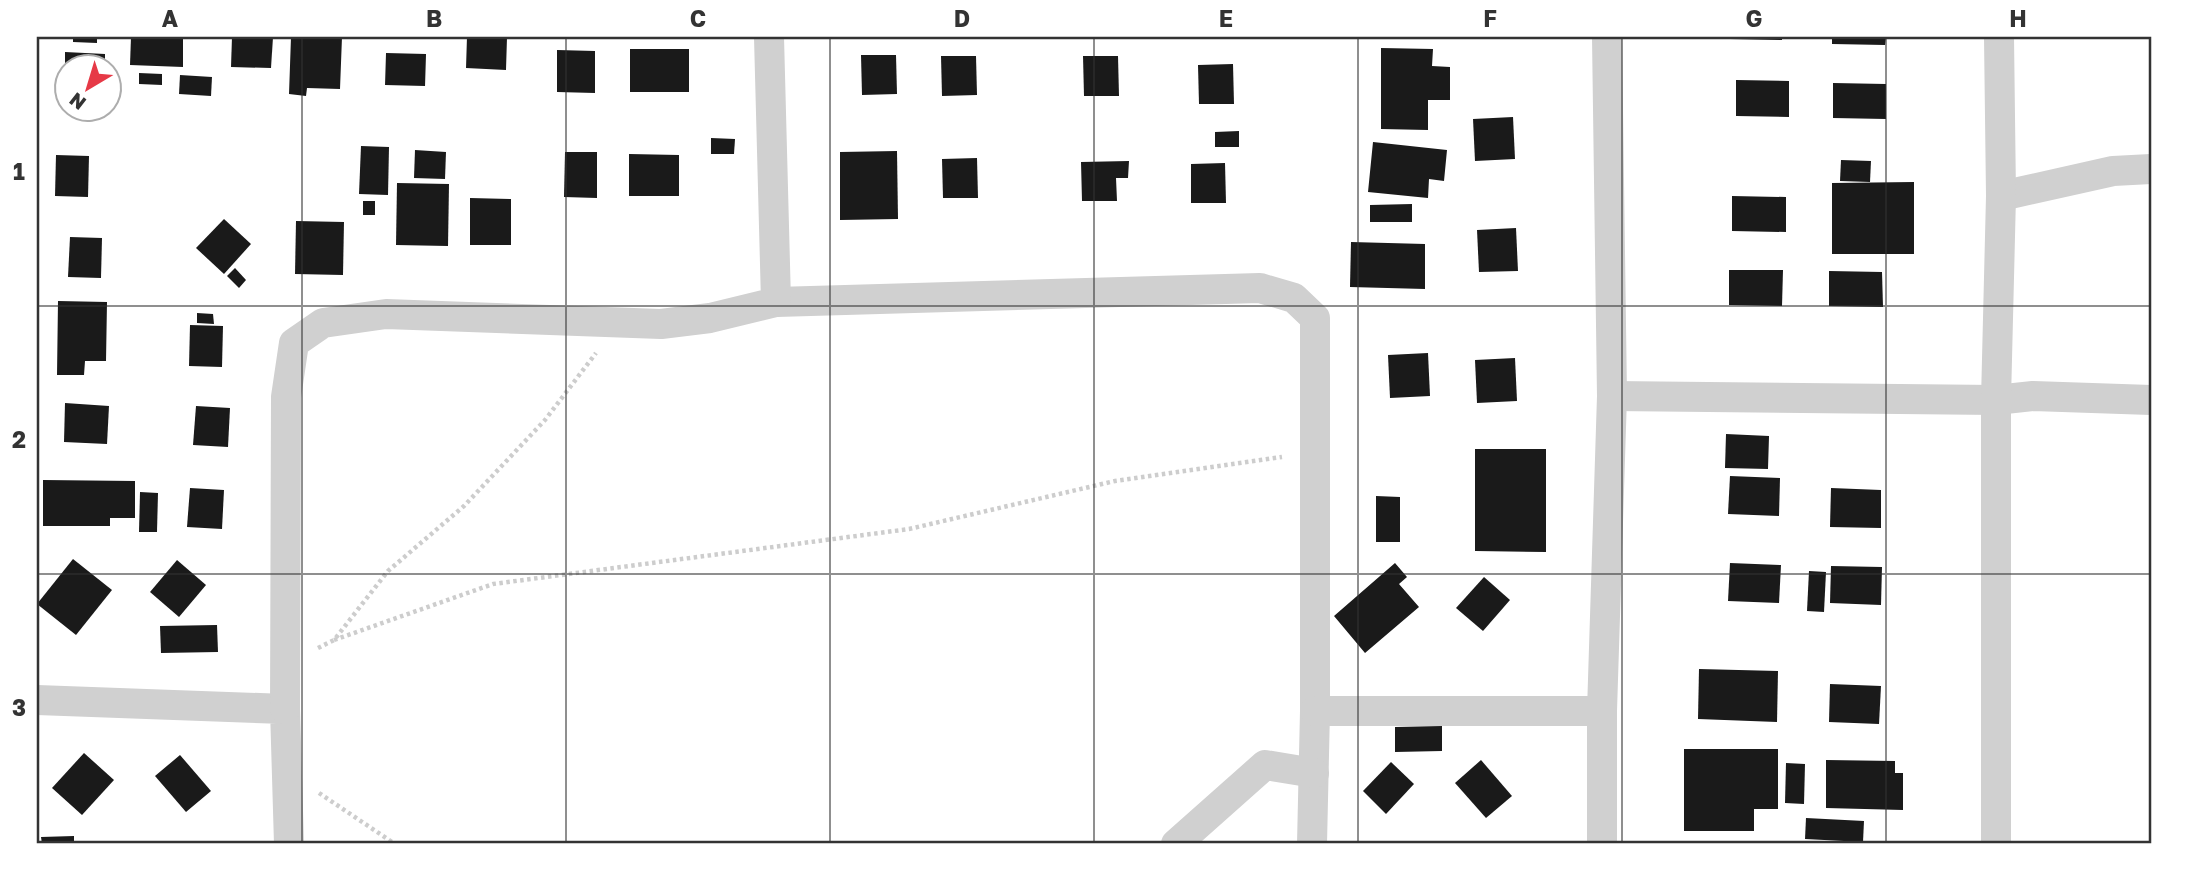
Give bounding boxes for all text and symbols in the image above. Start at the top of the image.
text: A [162,4,179,32]
text: B [426,4,442,32]
text: C [690,4,706,32]
text: D [954,4,970,32]
text: E [1219,4,1233,32]
text: F [1483,4,1497,32]
text: G [1746,4,1762,32]
text: H [2009,4,2027,32]
north arrow [52,52,122,122]
text: N [64,88,90,115]
text: 1 [13,157,25,185]
text: 2 [12,425,26,453]
text: 3 [12,693,26,721]

